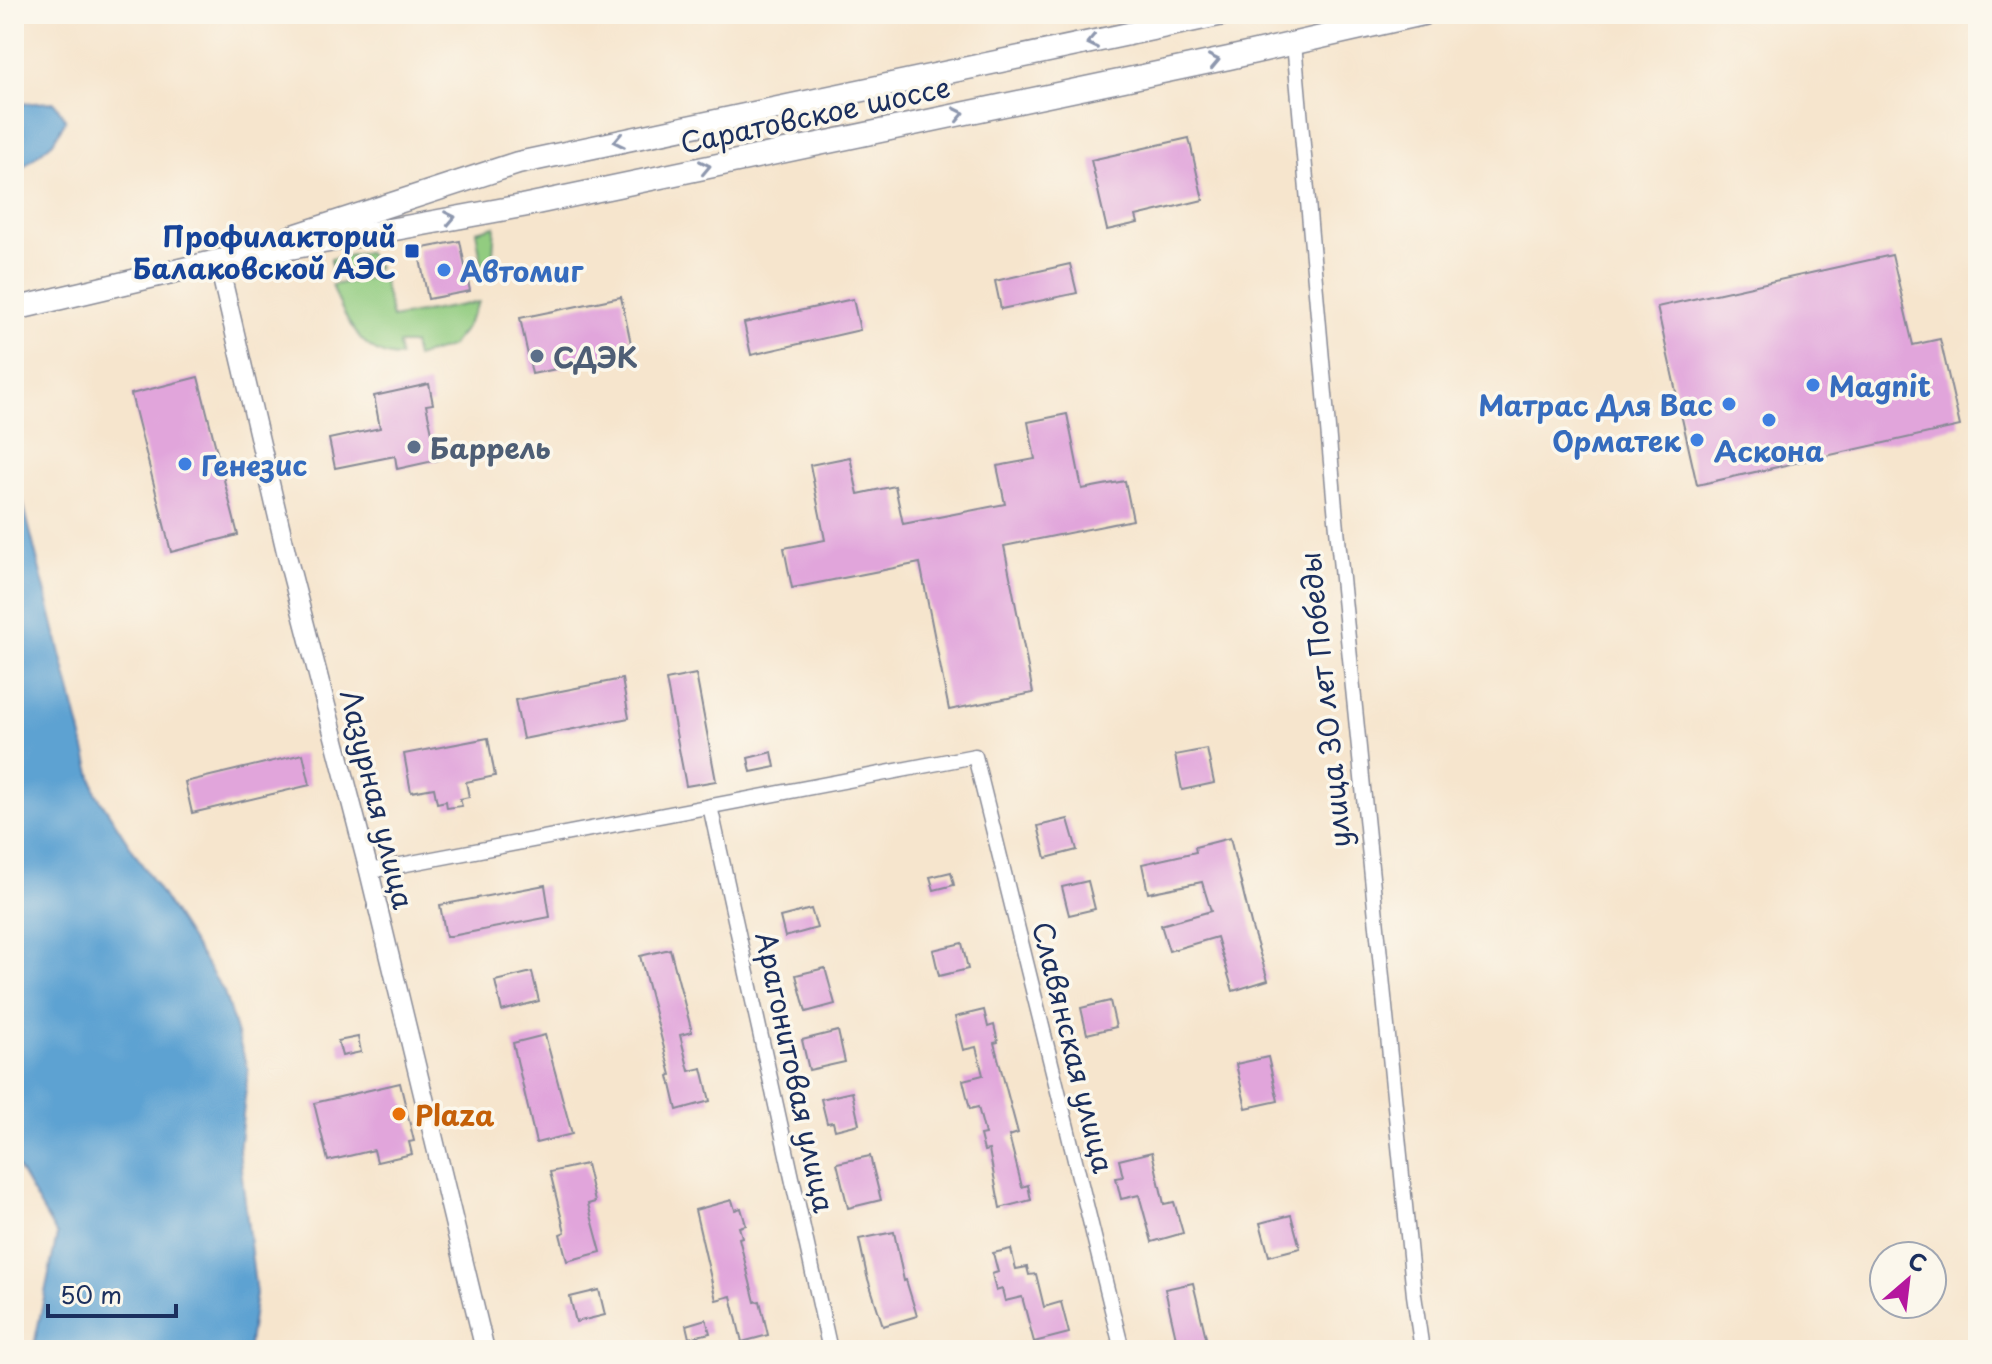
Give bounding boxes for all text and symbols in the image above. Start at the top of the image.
one-way arrow [1086,33,1100,50]
one-way arrow [1206,53,1220,70]
street label: Саратовское шоссе [676,64,954,164]
one-way arrow [952,106,966,123]
one-way arrow [612,132,625,149]
one-way arrow [698,160,711,177]
one-way arrow [443,211,457,228]
place label: Профилакторий Балаковской АЭС [133,214,396,289]
marker: Профилакторий Балаковской АЭС [403,242,421,260]
place label: Автомиг [460,249,584,292]
marker: Автомиг [435,261,453,279]
place label: СДЭК [553,335,638,378]
marker: СДЭК [528,347,546,365]
place label: Magnit [1829,364,1931,407]
marker: Magnit [1804,376,1822,394]
place label: Матрас Для Вас [1478,383,1713,426]
marker: Матрас Для Вас [1720,395,1738,413]
marker: Аскона [1760,411,1778,429]
place label: Орматек [1552,419,1681,462]
place label: Баррель [430,426,551,469]
place label: Аскона [1714,429,1824,472]
marker: Орматек [1688,431,1706,449]
marker: Баррель [405,438,423,456]
place label: Генезис [201,443,307,486]
marker: Генезис [176,455,194,473]
street label: улица 30 лет Победы [1287,550,1361,850]
street label: Лазурная улица [330,685,426,914]
street label: Славянская улица [1022,917,1126,1178]
street label: Арагонитовая улица [745,928,847,1217]
place label: Plaza [415,1093,495,1136]
marker: Plaza [390,1105,408,1123]
north arrow [1868,1240,1948,1320]
text: С [1903,1243,1933,1279]
scale bar [48,1268,176,1318]
text: 50 m [60,1276,122,1312]

